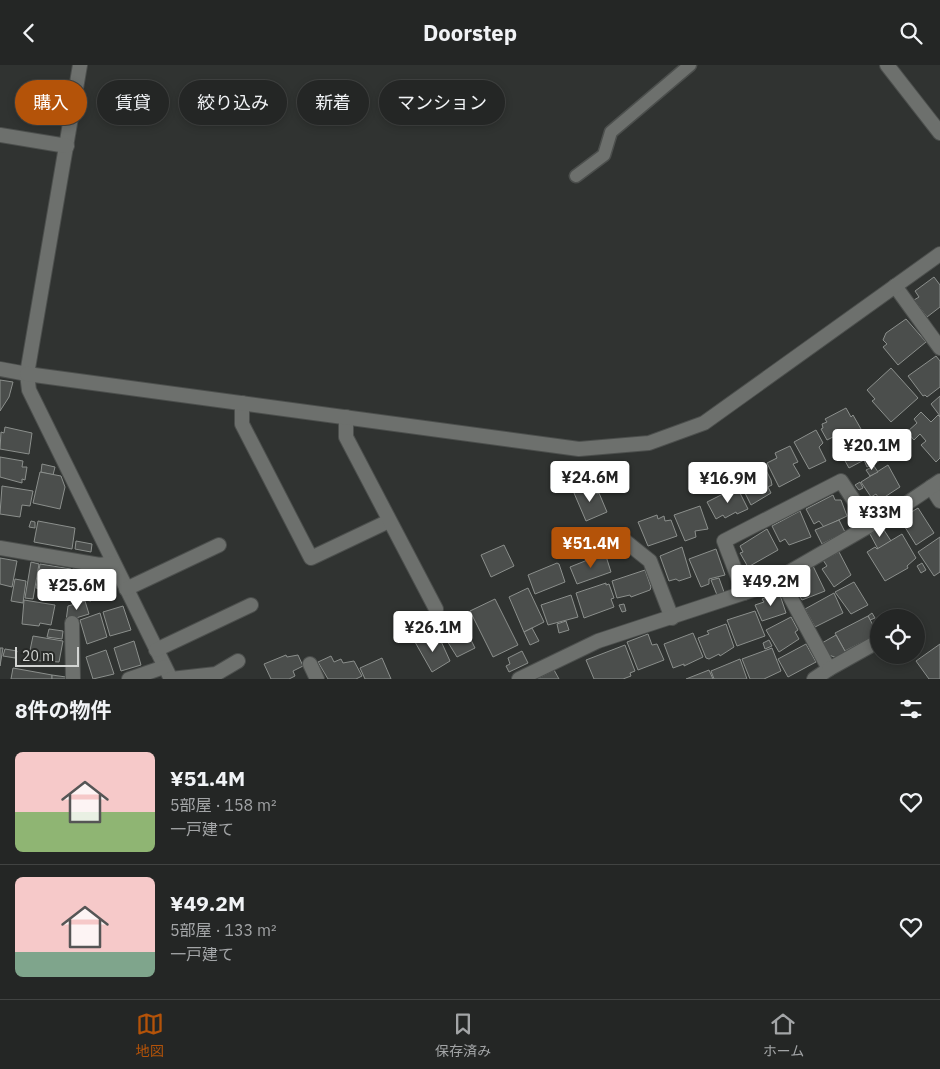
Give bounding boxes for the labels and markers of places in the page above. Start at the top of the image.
pin: ¥20.1M [831,429,913,471]
pin: ¥24.6M [549,461,631,503]
pin: ¥16.9M [687,461,769,504]
pin: ¥33M [850,495,910,538]
pin: ¥51.4M [550,527,632,569]
pin: ¥49.2M [730,565,812,607]
pin: ¥25.6M [36,569,118,611]
pin: ¥26.1M [392,611,474,653]

